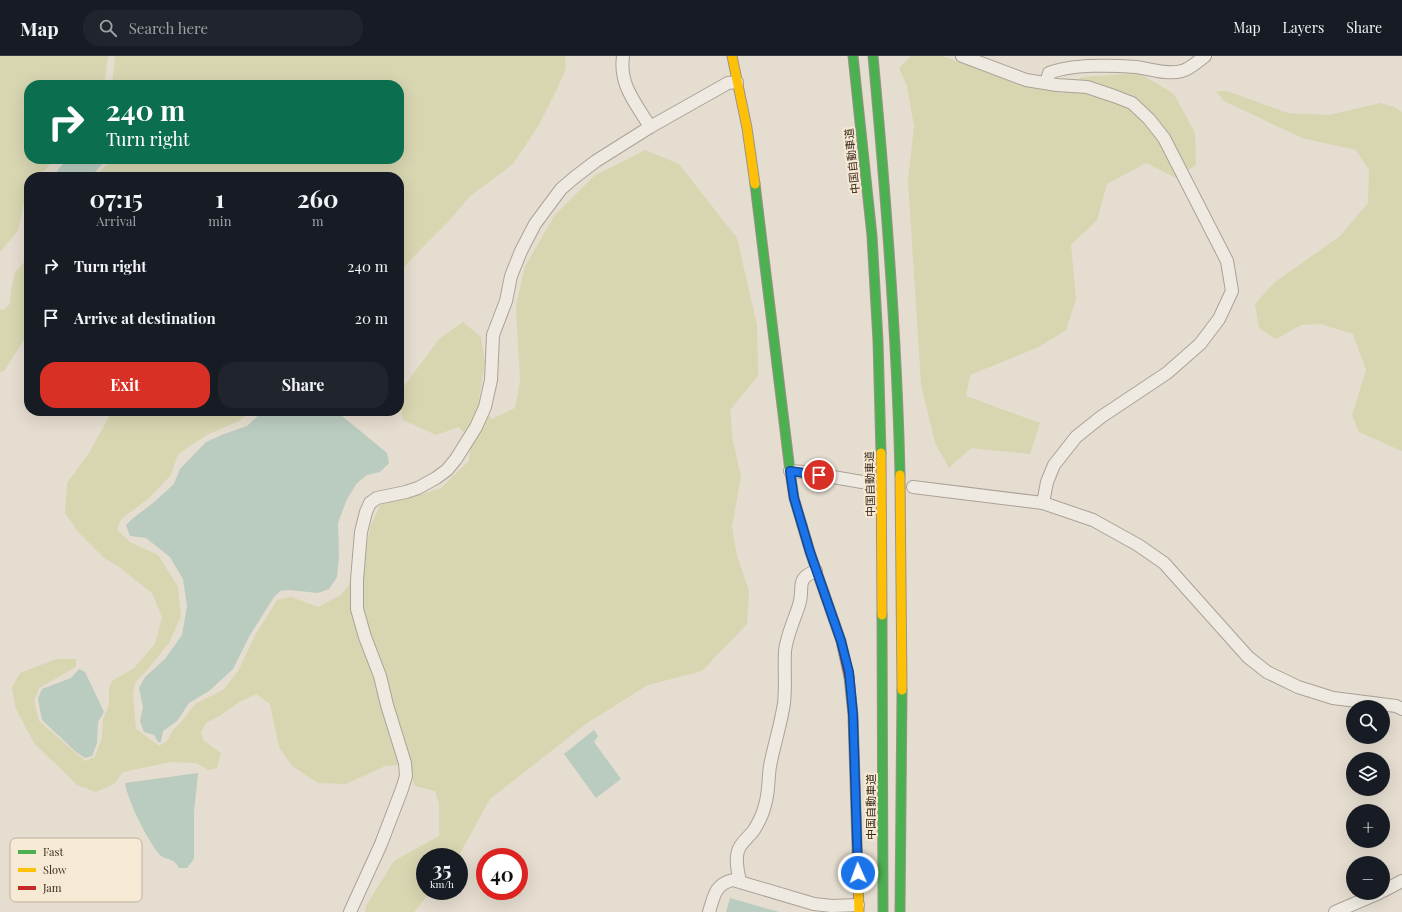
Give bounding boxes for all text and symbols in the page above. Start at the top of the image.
search box [83,10,363,46]
text: Map [20,15,59,41]
icon: search [97,17,119,39]
text: Search here [129,18,208,38]
text: Map [1233,18,1261,37]
text: Layers [1283,18,1324,37]
text: Share [1346,18,1382,37]
text: 240 m [106,91,185,128]
icon: right [40,96,92,148]
text: Turn right [106,127,189,151]
street label: 中国自動車道 [841,127,862,195]
text: 07:15 [90,182,143,214]
text: 1 [215,182,224,214]
text: 260 [297,182,338,214]
text: Arrival [96,212,136,229]
text: min [208,212,231,229]
text: m [312,212,323,229]
icon: right [40,255,62,277]
text: Turn right [74,256,147,276]
text: 240 m [347,256,388,276]
icon: arrive [40,307,62,329]
text: Arrive at destination [74,308,216,328]
text: 20 m [355,308,388,328]
button: Exit [40,362,210,408]
button: Share [218,362,388,408]
street label: 中国自動車道 [861,451,878,517]
pin [802,458,836,492]
icon: arrive [808,464,830,486]
map controls [1346,700,1390,900]
button: search [1346,700,1390,744]
button: layers [1346,752,1390,796]
street label: 中国自動車道 [863,774,878,840]
button: + [1346,804,1390,848]
legend [10,838,142,902]
text: Fast [43,844,63,859]
speed limit sign: 40 [476,848,528,900]
position arrow [837,852,879,894]
text: 35 [433,855,451,882]
button: − [1346,856,1390,900]
text: Slow [43,862,67,877]
text: km/h [430,877,454,891]
text: Jam [42,880,62,895]

